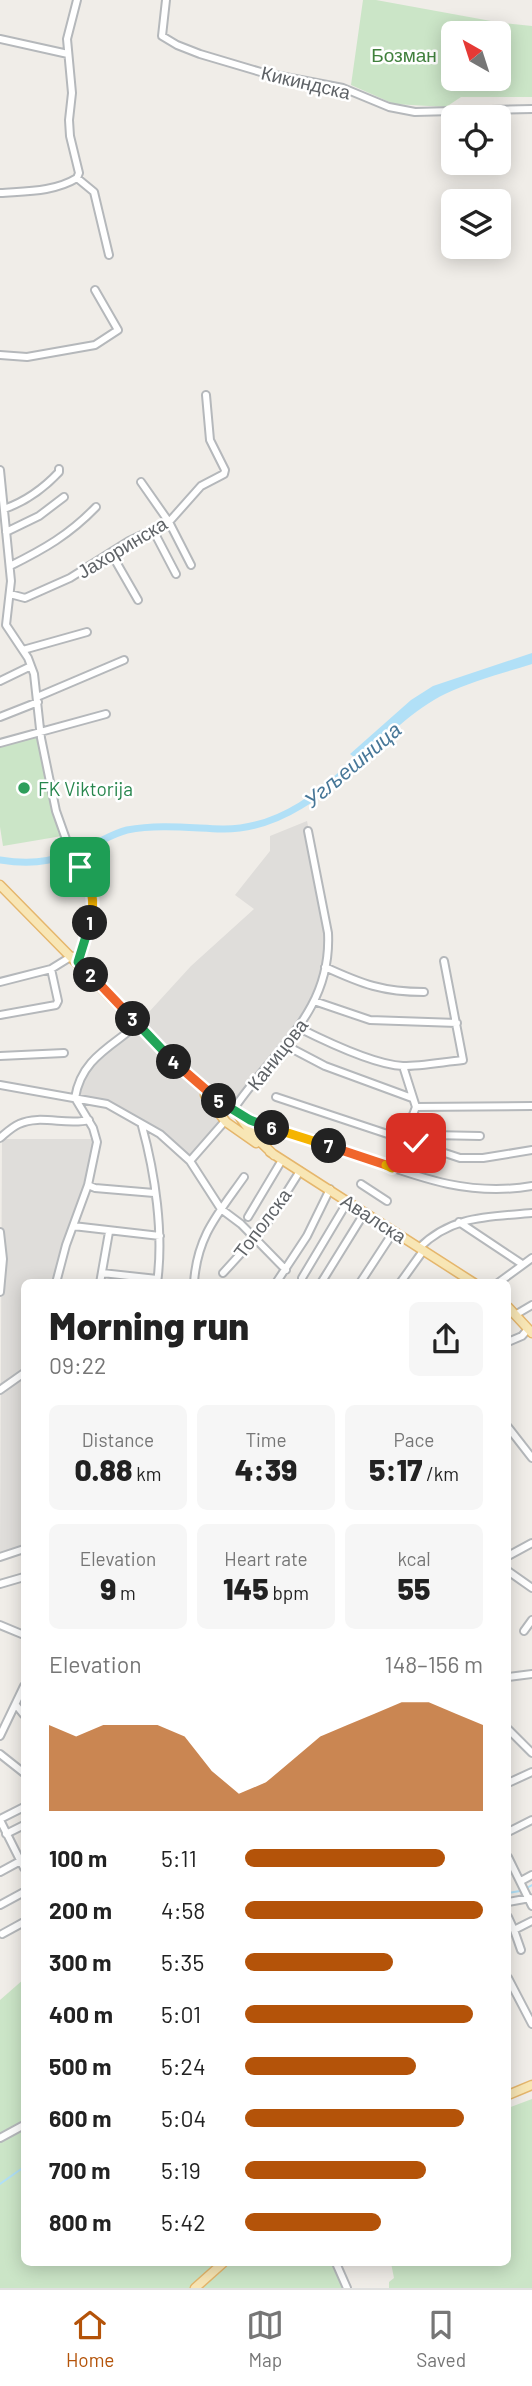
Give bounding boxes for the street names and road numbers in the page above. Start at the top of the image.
street label: Кикиндска [259,61,353,104]
street label: Јахоринска [73,511,171,583]
street label: Каницова [242,1013,312,1094]
street label: Тополска [228,1183,296,1262]
street label: Авалска [337,1188,411,1248]

